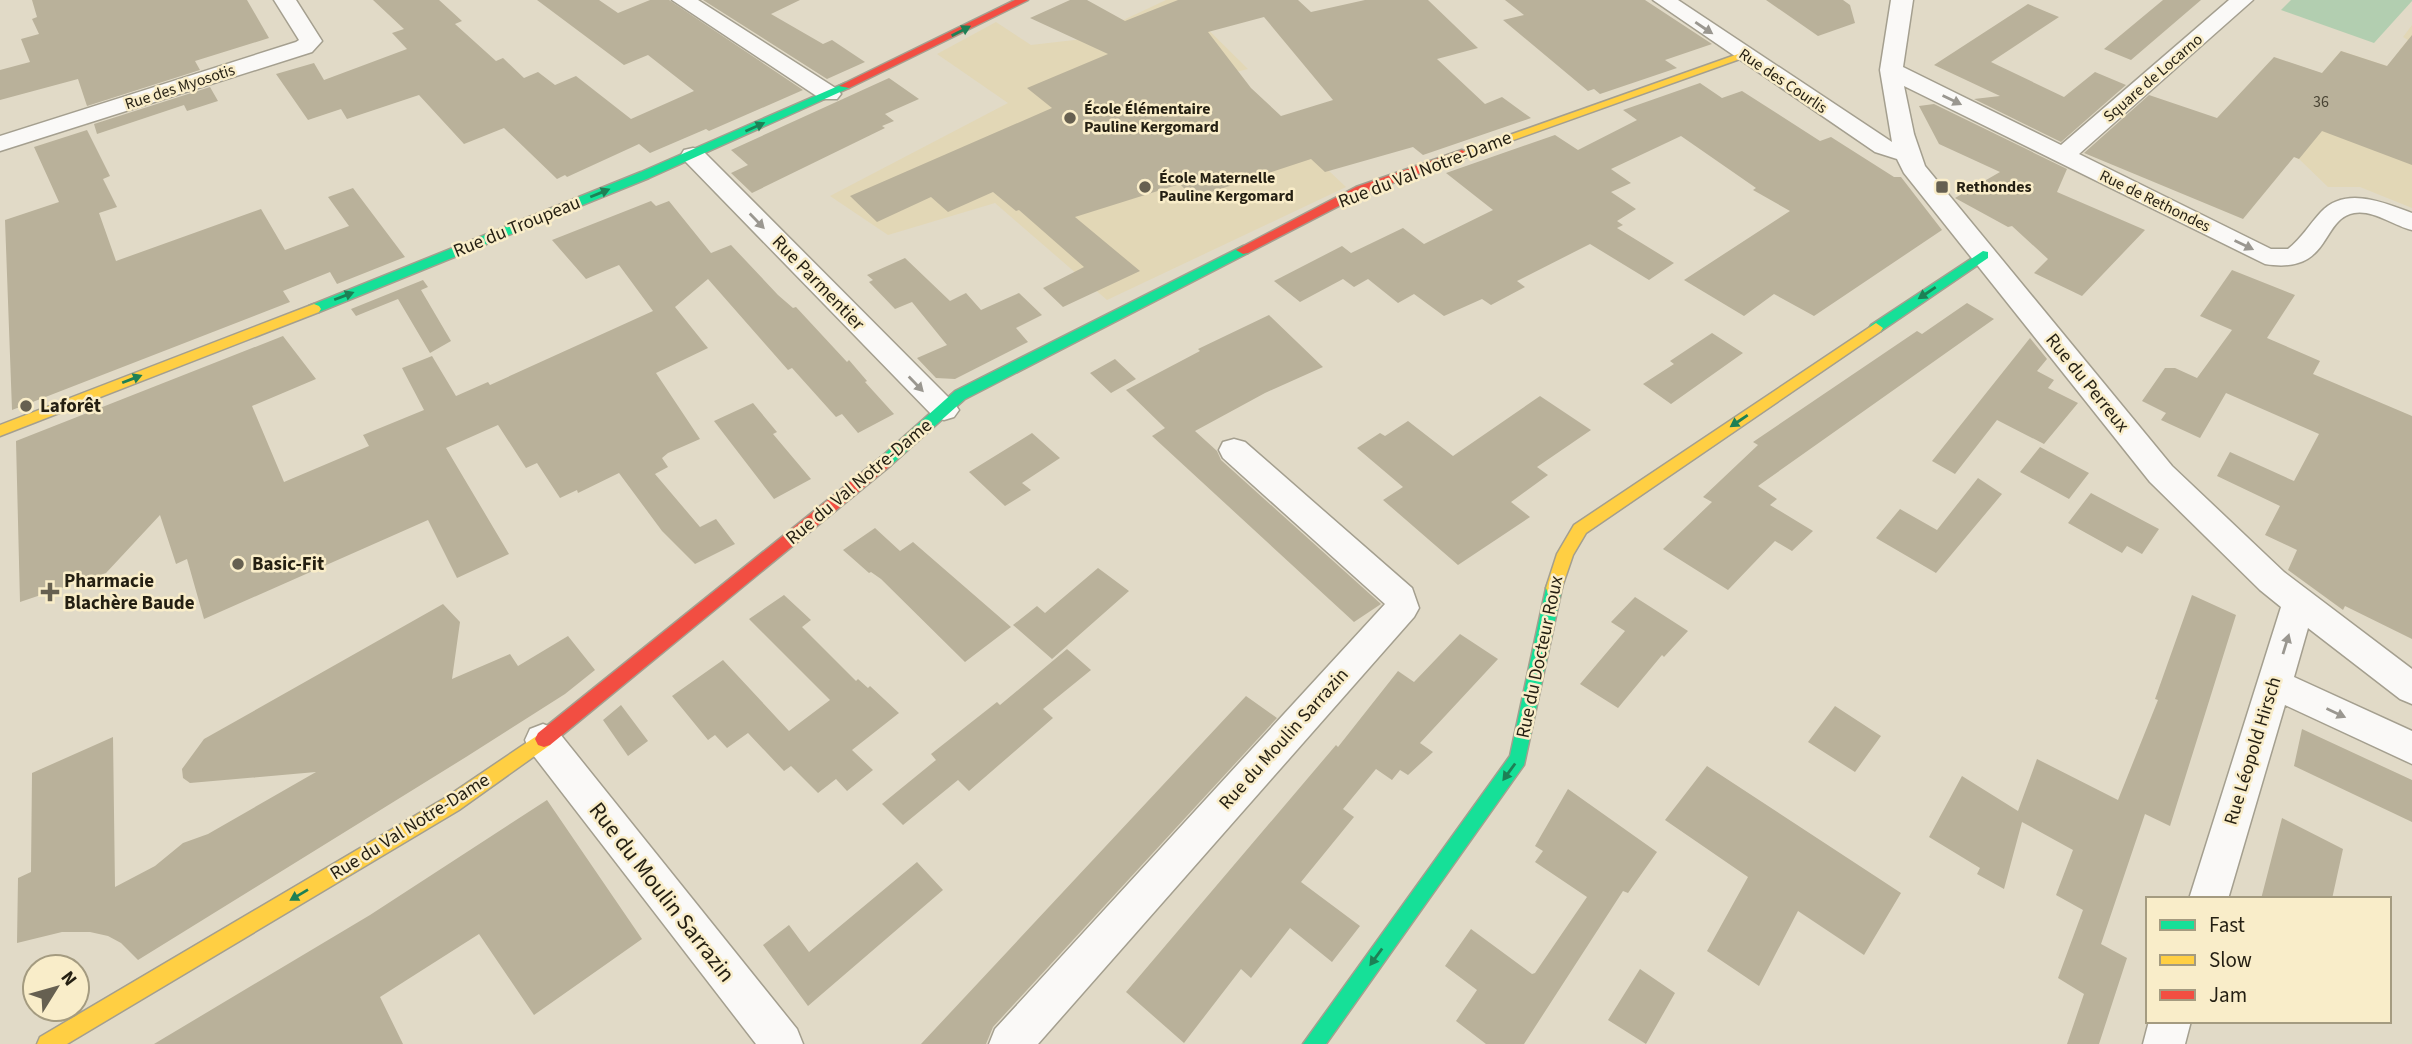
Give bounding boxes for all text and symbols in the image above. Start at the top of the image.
one-way arrow [1694,21,1714,34]
one-way arrow [951,26,971,37]
street label: Square de Locarno [2099,29,2207,127]
street label: Rue des Courlis [1734,43,1832,119]
street label: Rue des Myosotis [122,59,238,115]
house number: 36 [2313,91,2329,113]
one-way arrow [1942,95,1962,106]
place label: École Élémentaire Pauline Kergomard [1084,98,1219,138]
marker: École Élémentaire Pauline Kergomard [1062,110,1078,126]
one-way arrow [745,121,765,133]
street label: Rue du Val Notre-Dame [1334,124,1516,216]
street label: Rue de Rethondes [2096,165,2214,237]
place label: École Maternelle Pauline Kergomard [1159,167,1294,207]
place label: Rethondes [1956,176,2032,198]
marker: École Maternelle Pauline Kergomard [1137,179,1153,195]
marker: Rethondes [1934,179,1950,195]
one-way arrow [590,187,611,198]
street label: Rue du Troupeau [449,189,585,265]
one-way arrow [749,213,766,230]
street label: Rue Parmentier [766,229,871,337]
one-way arrow [2234,240,2254,251]
one-way arrow [1917,287,1937,300]
one-way arrow [333,290,354,301]
street label: Rue du Perreux [2039,328,2136,439]
one-way arrow [122,373,143,384]
one-way arrow [908,375,924,392]
place label: Laforêt [40,393,101,420]
marker: Laforêt [18,398,34,414]
street label: Rue du Val Notre-Dame [780,413,938,551]
one-way arrow [1730,414,1748,428]
place label: Basic-Fit [252,551,324,578]
marker: Basic-Fit [230,556,246,572]
place label: Pharmacie Blachère Baude [64,568,195,617]
street label: Rue du Docteur Roux [1510,573,1571,741]
marker: Pharmacie Blachère Baude [42,584,58,600]
one-way arrow [2282,633,2292,654]
street label: Rue du Moulin Sarrazin [1213,662,1355,816]
street label: Rue Léopold Hirsch [2218,674,2288,828]
one-way arrow [2326,707,2346,719]
one-way arrow [1502,763,1516,781]
street label: Rue du Val Notre-Dame [325,767,495,887]
street label: Rue du Moulin Sarrazin [581,795,743,989]
one-way arrow [290,889,309,901]
legend [2146,897,2391,1023]
text: Fast [2209,910,2245,940]
text: Slow [2209,945,2252,975]
one-way arrow [1369,948,1383,966]
north arrow [21,953,91,1023]
text: N [54,965,83,992]
text: Jam [2209,980,2247,1010]

